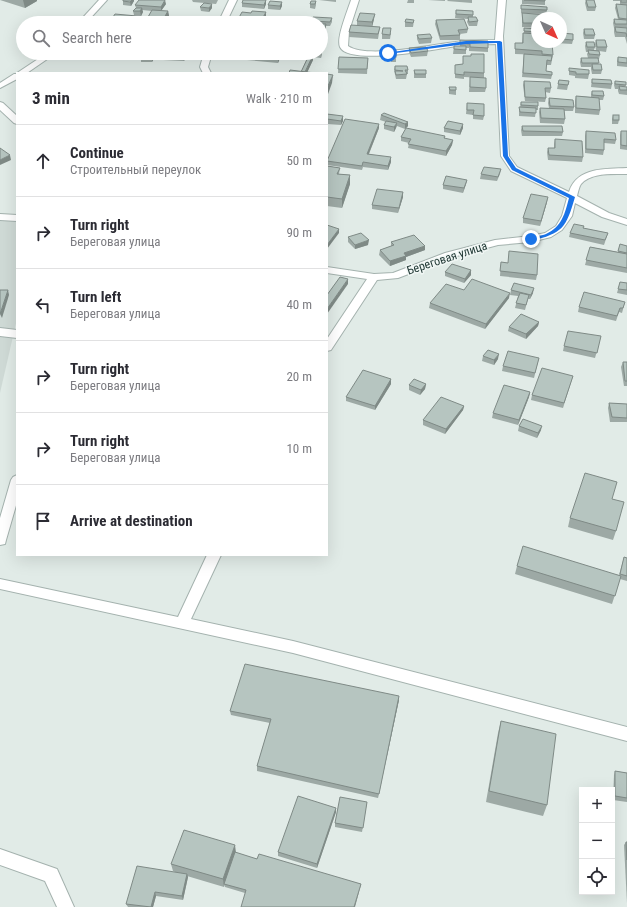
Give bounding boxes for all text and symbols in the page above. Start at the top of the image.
north arrow [531,12,567,48]
search box [16,16,328,60]
icon: search [30,27,52,49]
text: Search here [62,29,132,47]
route start [379,44,397,62]
text: 3 min [32,88,70,108]
text: Walk · 210 m [246,91,312,106]
text: Continue [70,144,124,162]
icon: ahead [32,150,54,172]
text: 50 m [286,153,312,168]
text: Строительный переулок [70,162,201,177]
text: Turn right [70,216,129,234]
icon: right [32,222,54,244]
text: 90 m [286,225,312,240]
route end [522,230,540,248]
text: Береговая улица [70,234,160,249]
street label: Береговая улица [405,238,489,278]
text: Turn left [70,288,121,306]
icon: left [32,294,54,316]
text: 40 m [286,297,312,312]
text: Береговая улица [70,306,160,321]
text: Turn right [70,360,129,378]
icon: right [32,366,54,388]
text: 20 m [286,369,312,384]
text: Береговая улица [70,378,160,393]
text: Turn right [70,432,129,450]
icon: right [32,438,54,460]
text: 10 m [286,441,312,456]
text: Береговая улица [70,450,160,465]
icon: arrive [32,510,54,532]
text: Arrive at destination [70,512,193,530]
map controls [579,787,615,895]
button: + [579,787,615,823]
button: − [579,823,615,859]
button: locate [579,859,615,895]

